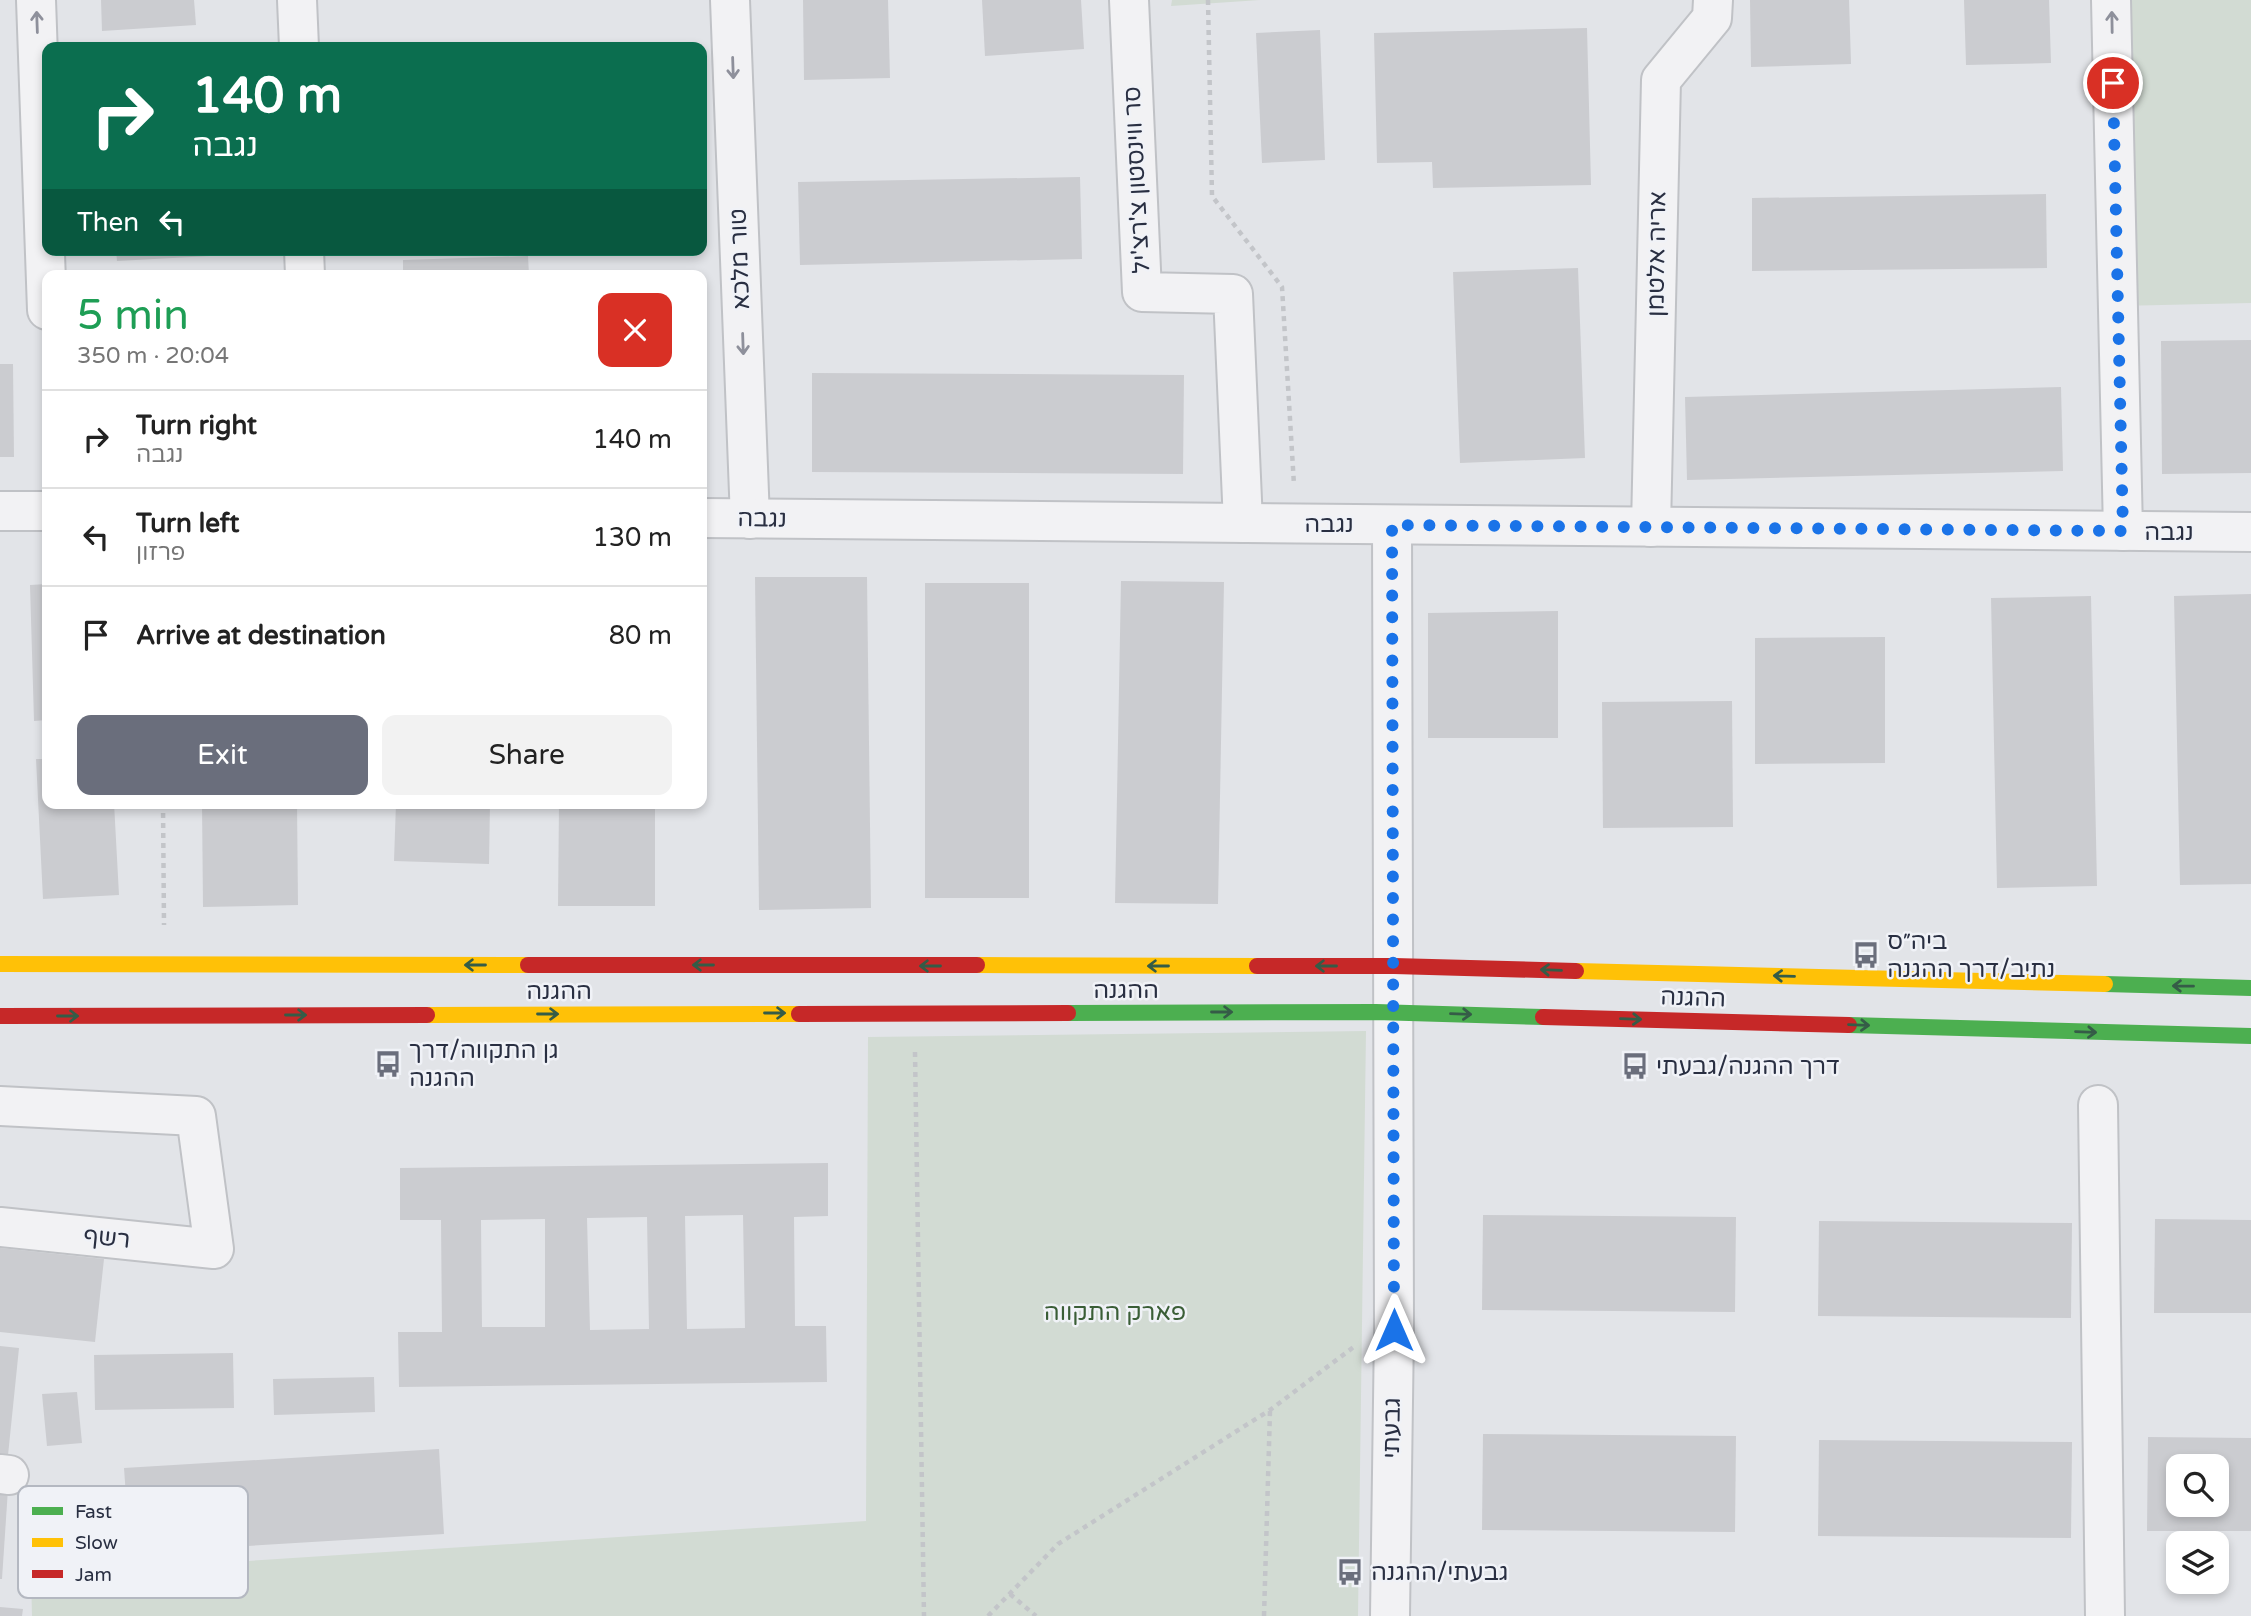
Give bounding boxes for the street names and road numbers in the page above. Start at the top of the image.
street label: סר ווינסטון צ'רצ'יל [1118,86,1156,274]
street label: אריה אלטמן [1641,191,1673,317]
street label: טור מלכא [724,208,756,310]
street label: נגבה [737,504,787,534]
street label: נגבה [1304,510,1354,539]
street label: נגבה [2144,518,2194,547]
street label: ההגנה [1093,976,1159,1005]
street label: ההגנה [526,977,592,1006]
street label: ההגנה [1660,982,1726,1014]
street label: רשף [82,1221,132,1255]
street label: גבעתי [1377,1397,1407,1459]

